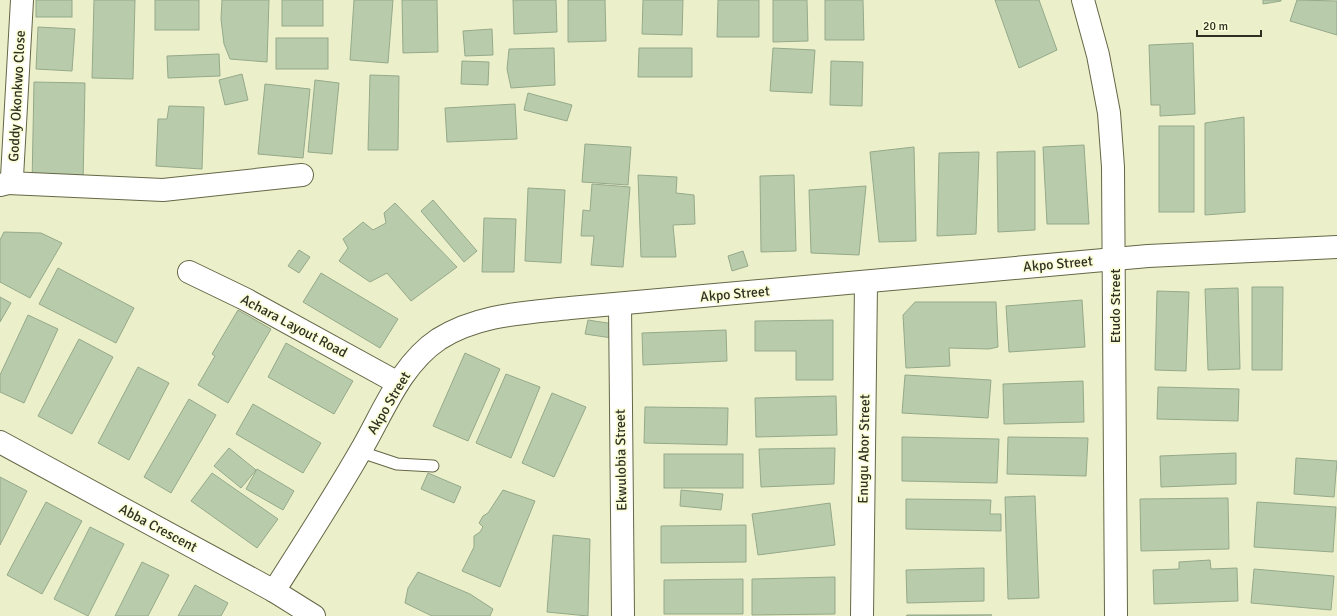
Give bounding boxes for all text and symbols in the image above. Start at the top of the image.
scale bar [1197,12,1261,38]
text: 20 m [1203,19,1228,34]
street label: Goddy Okonkwo Close [5,30,29,162]
street label: Akpo Street [1022,252,1094,276]
street label: Etudo Street [1107,269,1124,343]
street label: Akpo Street [699,282,771,306]
street label: Achara Layout Road [238,291,350,361]
street label: Akpo Street [364,369,414,437]
street label: Enugu Abor Street [855,394,873,504]
street label: Ekwulobia Street [612,409,630,511]
street label: Abba Crescent [116,500,200,556]

